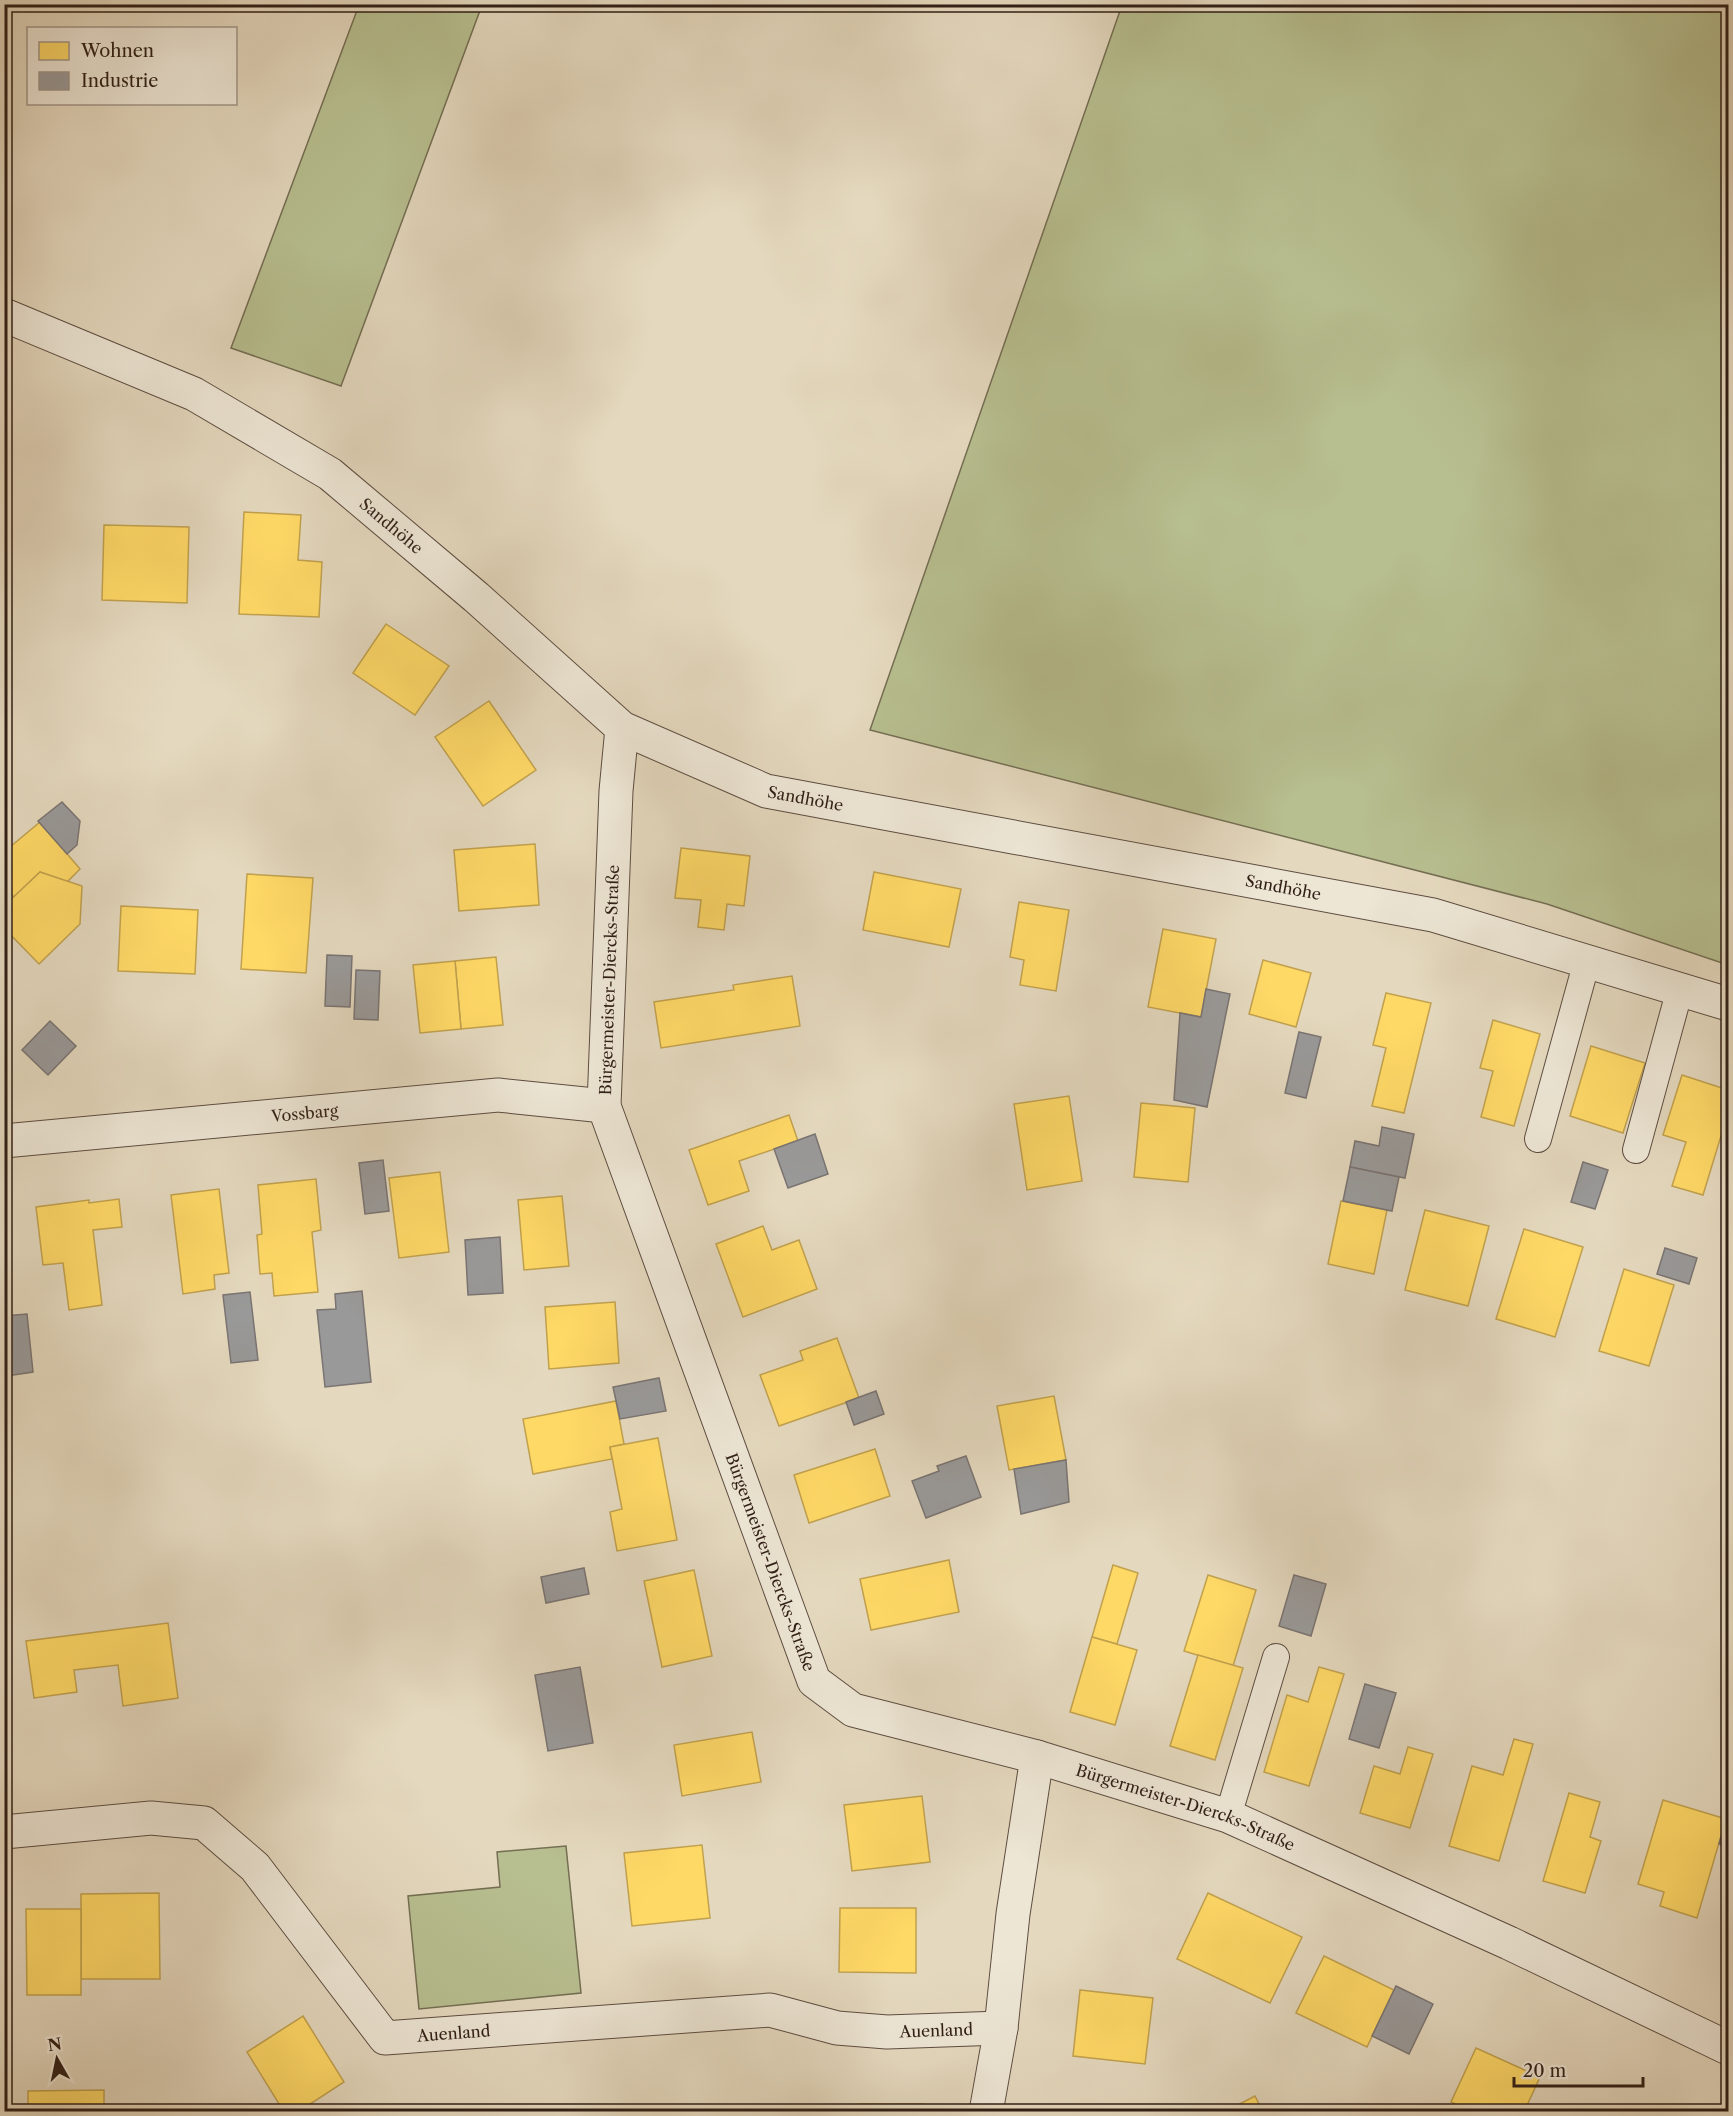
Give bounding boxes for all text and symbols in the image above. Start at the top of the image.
legend [27,27,237,105]
text: Wohnen [80,40,154,62]
text: Industrie [81,70,158,92]
street label: Sandhöhe [356,494,427,558]
street label: Sandhöhe [766,782,845,815]
street label: Bürgermeister-Diercks-Straße [595,864,623,1096]
street label: Sandhöhe [1244,870,1323,904]
street label: Vossbarg [269,1100,340,1126]
street label: Bürgermeister-Diercks-Straße [722,1450,820,1674]
street label: Bürgermeister-Diercks-Straße [1074,1760,1298,1855]
street label: Auenland [898,2019,974,2042]
street label: Auenland [415,2020,491,2046]
north arrow [27,2029,87,2089]
text: N [46,2033,63,2055]
scale bar [1514,2050,1643,2088]
text: 20 m [1523,2060,1567,2082]

